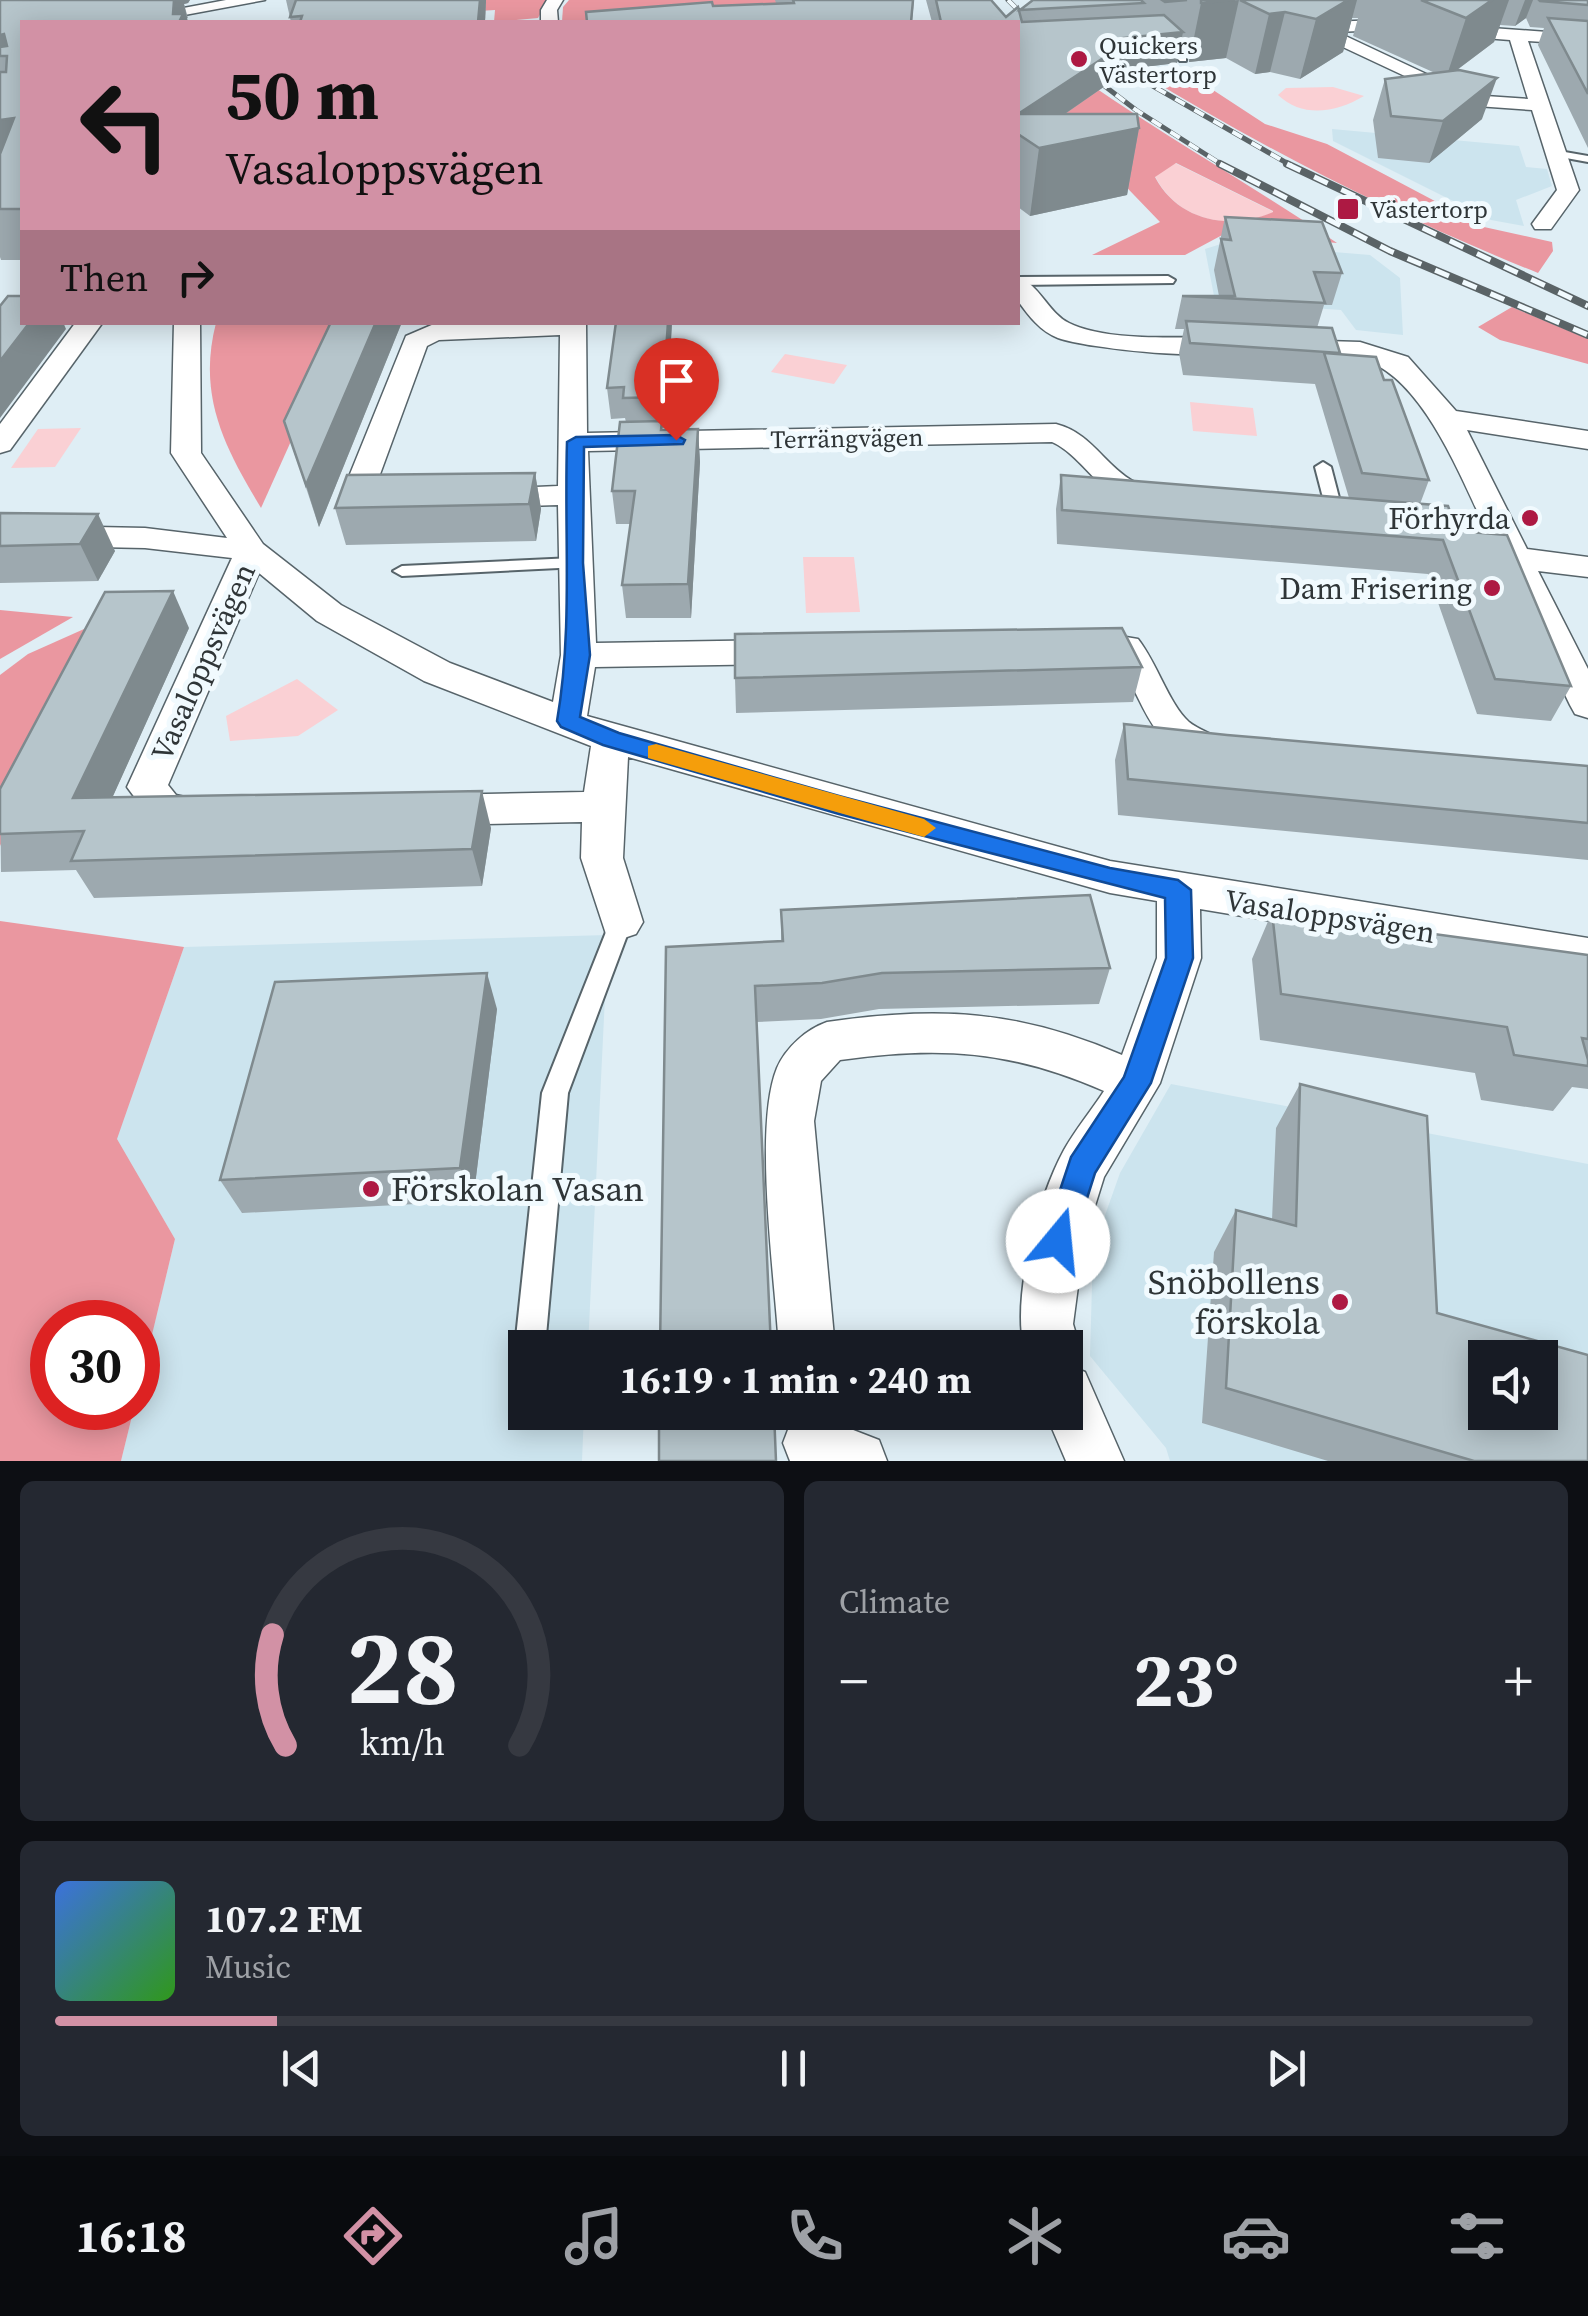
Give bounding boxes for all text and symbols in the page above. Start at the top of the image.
place label: Quickers Västertorp [1099,28,1217,91]
text: 50 m [225,46,379,142]
marker: Quickers Västertorp [1068,48,1090,70]
icon: left [60,60,190,190]
text: Vasaloppsvägen [225,137,544,199]
place label: Västertorp [1370,192,1488,226]
marker: Västertorp [1335,196,1361,222]
icon: right [168,250,223,305]
text: Then [60,252,148,304]
pin [634,338,719,441]
icon: arrive [649,353,704,408]
street label: Terrängvägen [770,420,924,456]
place label: Förhyrda [1388,498,1511,539]
marker: Förhyrda [1519,507,1541,529]
street label: Vasaloppsvägen [141,557,265,767]
place label: Dam Frisering [1280,568,1472,609]
marker: Dam Frisering [1481,577,1503,599]
street label: Vasaloppsvägen [1222,879,1438,953]
place label: Förskolan Vasan [391,1165,644,1213]
marker: Förskolan Vasan [360,1178,382,1200]
position arrow [1006,1189,1110,1293]
place label: Snöbollens förskola [1148,1258,1320,1346]
marker: Snöbollens förskola [1329,1291,1351,1313]
speed limit sign: 30 [30,1300,160,1430]
map controls [1468,1340,1558,1430]
button: sound [1468,1340,1558,1430]
text: 16:19 · 1 min · 240 m [619,1354,972,1406]
text: Climate [839,1580,950,1624]
text: 28 [346,1595,458,1738]
text: 23° [1133,1628,1239,1731]
text: − [839,1643,868,1718]
text: + [1504,1643,1533,1718]
text: km/h [359,1718,445,1767]
text: 107.2 FM [205,1893,363,1945]
text: Music [205,1945,291,1989]
icon: previous [274,2041,329,2096]
icon: pause [766,2041,821,2096]
icon: next [1259,2041,1314,2096]
icon: directions [338,2201,408,2271]
icon: music [559,2201,629,2271]
icon: phone [780,2201,850,2271]
icon: climate [1000,2201,1070,2271]
icon: car [1221,2201,1291,2271]
icon: filters [1442,2201,1512,2271]
text: 16:18 [75,2205,187,2267]

